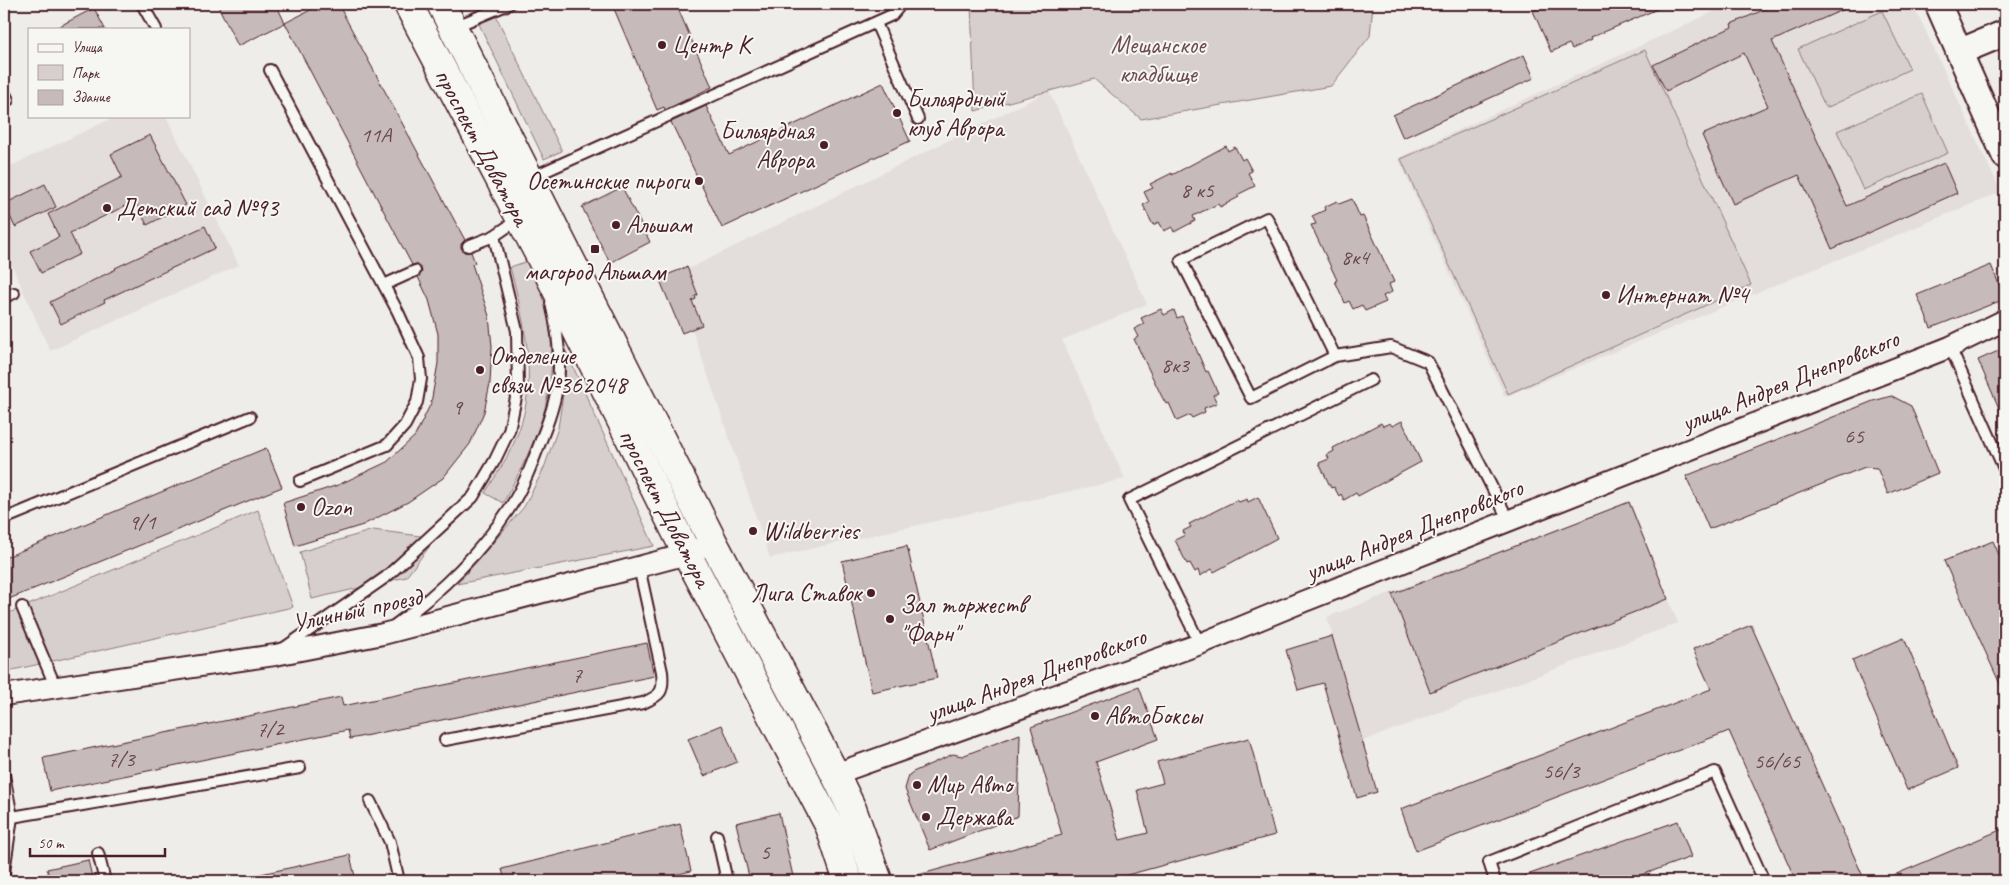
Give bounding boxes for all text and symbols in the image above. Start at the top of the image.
legend [28,28,190,118]
place label: Центр К [672,29,754,61]
park label: Мещанское кладбище [1111,29,1207,90]
text: Улица [72,38,103,57]
marker: Центр К [656,39,668,51]
street label: проспект Доватора [427,63,538,234]
text: Парк [72,64,100,83]
place label: Бильярдный клуб Аврора [907,83,1007,144]
text: Здание [72,88,111,107]
marker: Бильярдный клуб Аврора [891,107,903,119]
place label: Бильярдная Аврора [720,115,816,176]
house number: 11А [361,121,392,149]
marker: Бильярдная Аврора [818,139,830,151]
place label: Осетинские пироги [527,165,691,197]
marker: Осетинские пироги [693,175,705,187]
house number: 8 к5 [1180,176,1215,204]
place label: Детский сад №93 [117,192,280,224]
marker: Детский сад №93 [101,202,113,214]
place label: Альшам [626,209,693,241]
marker: Альшам [610,219,622,231]
marker: магород Альшам [589,243,601,255]
house number: 8к4 [1341,243,1371,271]
place label: магород Альшам [525,256,668,288]
place label: Интернат №4 [1616,279,1751,311]
marker: Интернат №4 [1600,289,1612,301]
street label: улица Андрея Днепровского [1675,322,1904,440]
place label: Отделение связи №362048 [490,340,629,401]
house number: 8к3 [1161,351,1191,379]
marker: Отделение связи №362048 [474,364,486,376]
house number: 9 [452,393,464,421]
house number: 65 [1844,422,1865,450]
street label: проспект Доватора [611,423,720,595]
street label: улица Андрея Днепровского [1299,471,1528,589]
place label: Ozon [311,491,353,523]
marker: Ozon [295,501,307,513]
house number: 9/1 [128,508,157,536]
place label: Wildberries [763,515,861,547]
marker: Wildberries [747,525,759,537]
place label: Лига Ставок [751,577,864,609]
street label: Уличный проезд [290,580,427,639]
marker: Лига Ставок [865,587,877,599]
place label: Зал торжеств "Фарн" [900,589,1032,650]
marker: Зал торжеств "Фарн" [884,613,896,625]
street label: улица Андрея Днепровского [920,620,1151,730]
house number: 7 [572,661,583,689]
place label: АвтоБоксы [1105,700,1204,732]
marker: АвтоБоксы [1089,710,1101,722]
house number: 7/2 [256,715,286,743]
house number: 7/3 [107,745,137,773]
house number: 56/65 [1754,747,1802,775]
house number: 56/3 [1543,757,1582,785]
place label: Мир Авто [927,769,1015,801]
marker: Мир Авто [911,779,923,791]
place label: Держава [936,801,1015,833]
marker: Держава [920,811,932,823]
scale bar [30,825,165,857]
text: 50 m [38,834,65,853]
house number: 5 [760,838,771,866]

